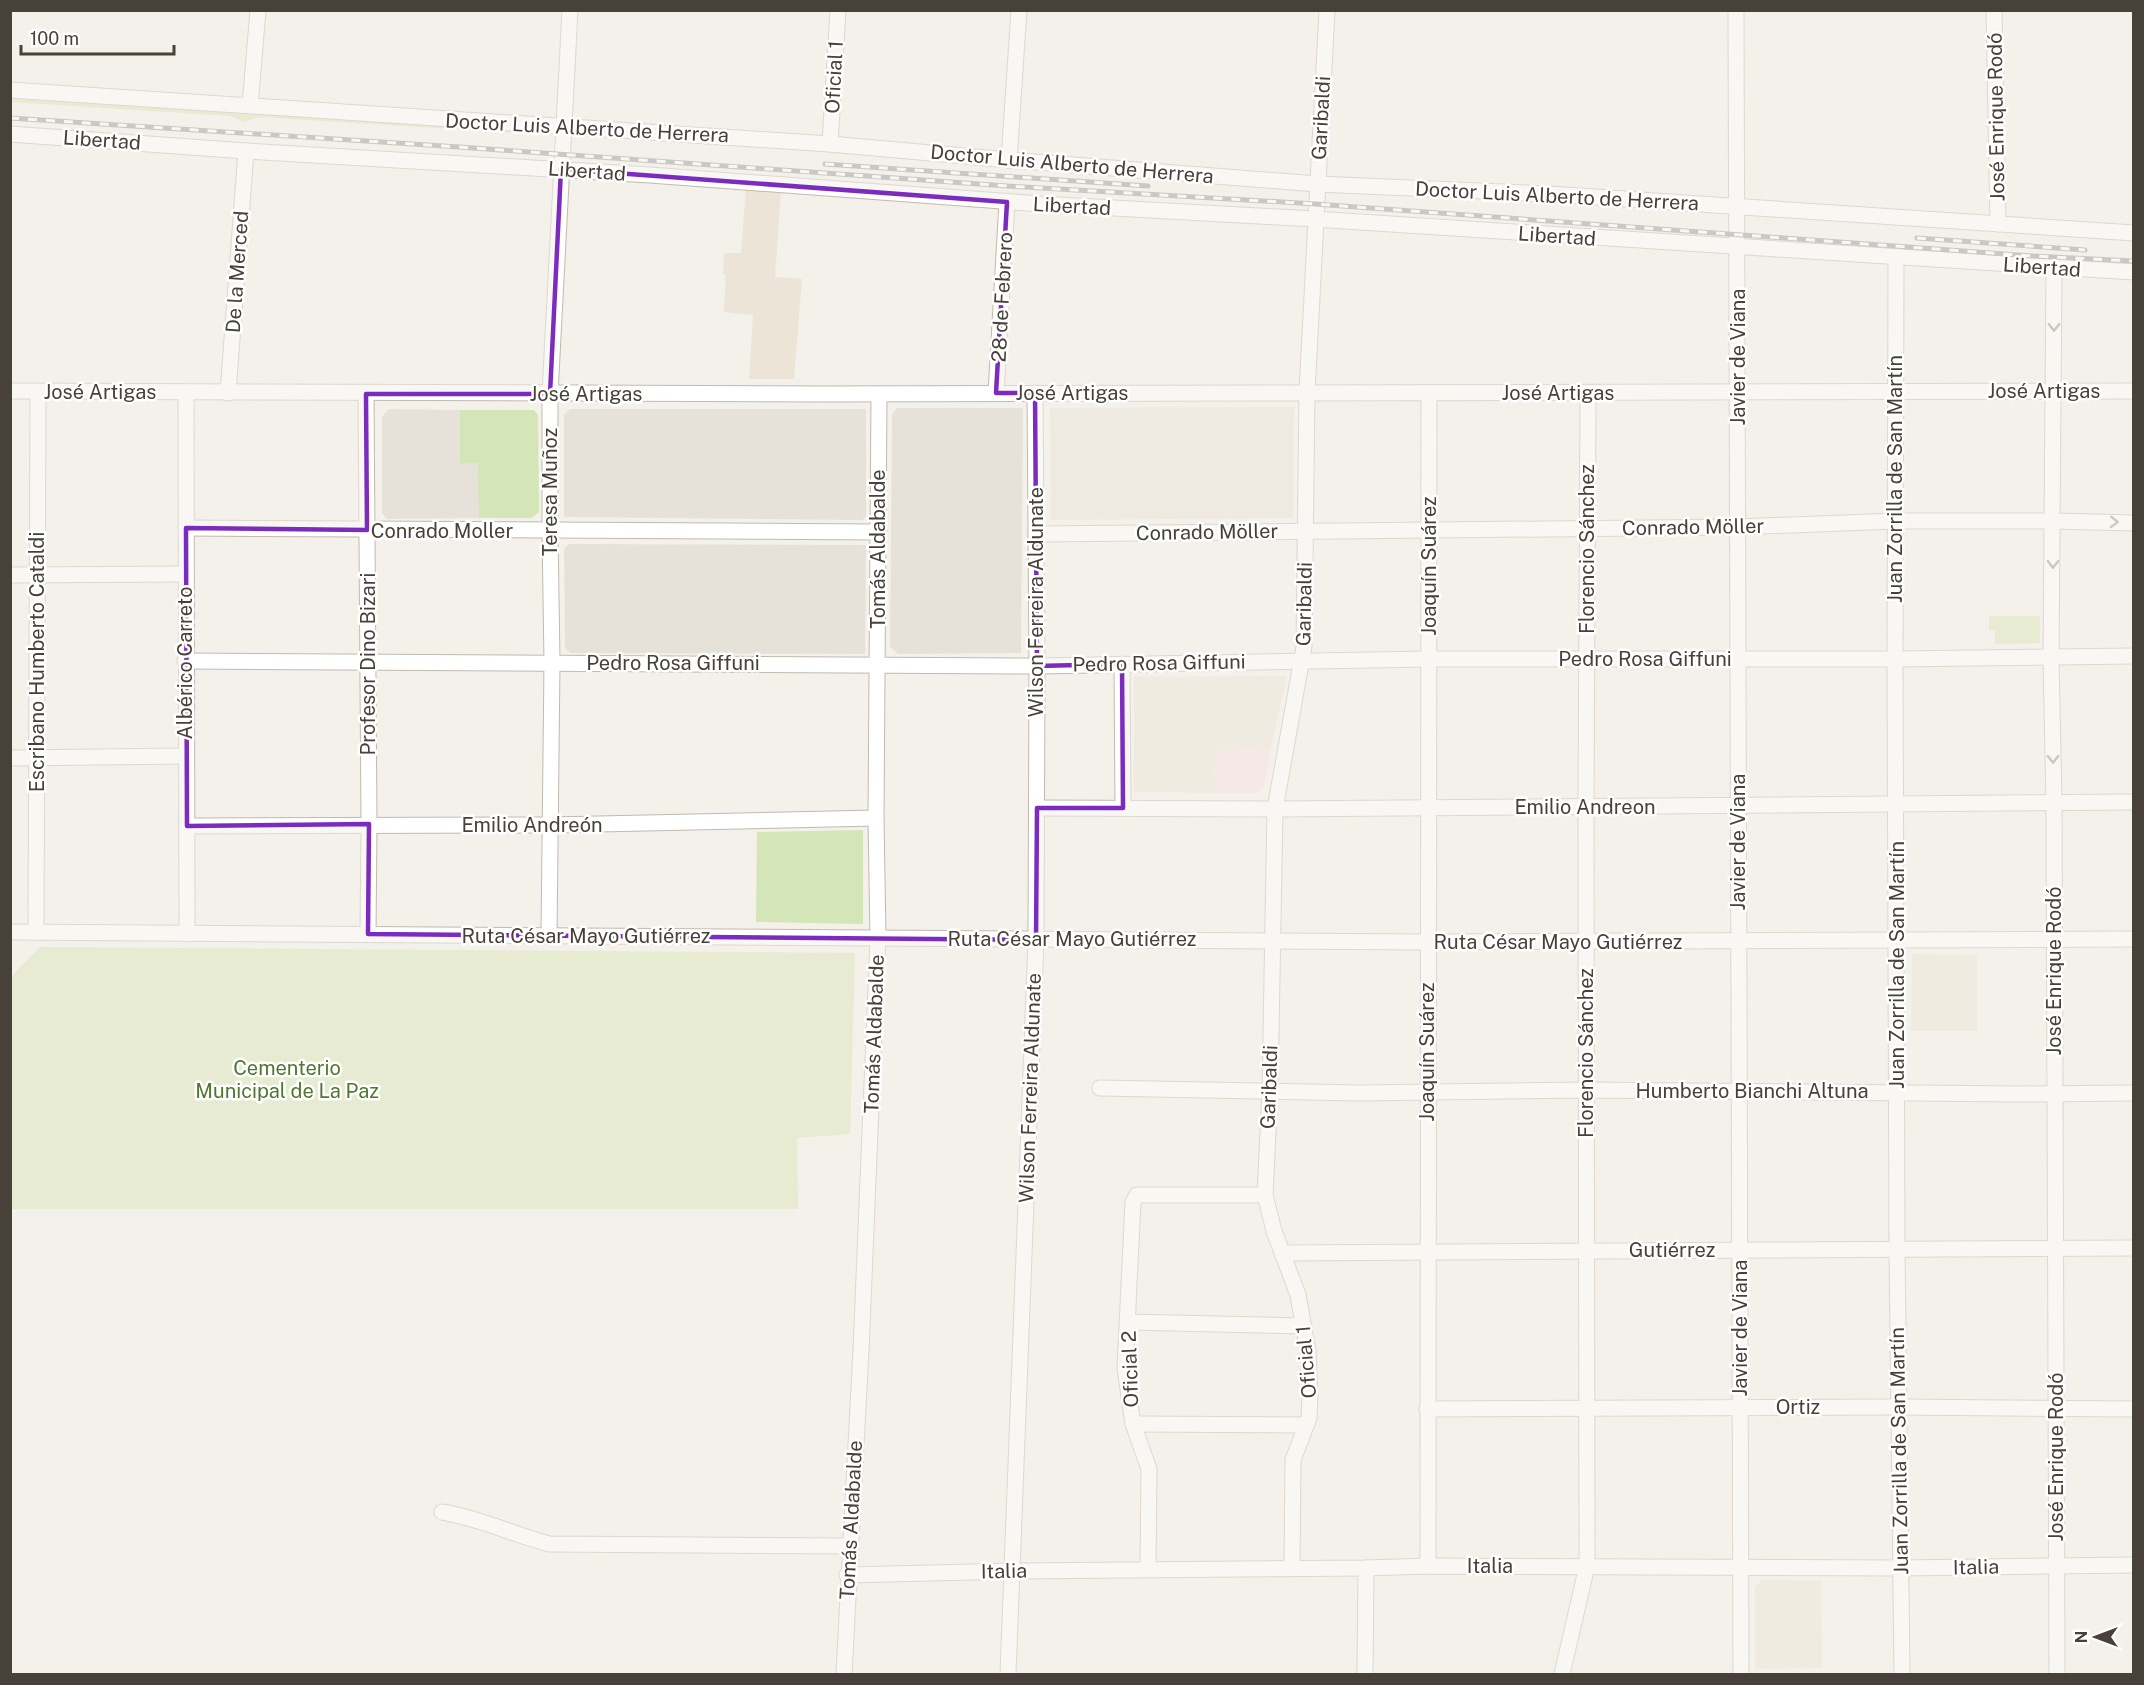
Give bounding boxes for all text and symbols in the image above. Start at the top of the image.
scale bar [21,18,174,56]
text: 100 m [30,28,79,49]
street label: José Enrique Rodó [1983,32,2009,202]
street label: Oficial 1 [820,40,848,114]
street label: Garibaldi [1307,75,1335,161]
street label: Doctor Luis Alberto de Herrera [444,109,730,147]
street label: Libertad [62,125,142,155]
street label: Doctor Luis Alberto de Herrera [929,140,1215,188]
street label: Libertad [547,156,627,186]
street label: Doctor Luis Alberto de Herrera [1414,177,1700,215]
street label: Libertad [1032,192,1112,220]
street label: De la Merced [221,210,253,334]
street label: Libertad [1517,221,1597,251]
street label: 28 de Febrero [987,231,1017,363]
street label: Libertad [2002,252,2082,282]
street label: Javier de Viana [1726,289,1750,425]
one-way arrow [2047,322,2060,331]
street label: Juan Zorrilla de San Martín [1883,355,1907,603]
street label: José Artigas [1988,379,2100,403]
street label: José Artigas [44,380,156,404]
street label: José Artigas [1016,381,1128,405]
street label: José Artigas [1502,381,1614,405]
street label: José Artigas [530,382,642,406]
street label: Teresa Muñoz [538,428,562,556]
street label: Florencio Sánchez [1575,464,1599,634]
street label: Tomás Aldabalde [866,469,890,629]
street label: Wilson Ferreira Aldunate [1024,487,1048,717]
street label: Joaquín Suárez [1417,496,1441,636]
street label: Conrado Möller [1622,514,1765,540]
one-way arrow [2110,516,2119,529]
street label: Conrado Moller [371,519,513,543]
street label: Conrado Möller [1136,519,1279,545]
street label: Escribano Humberto Cataldi [25,532,49,792]
one-way arrow [2046,559,2059,568]
street label: Garibaldi [1291,562,1317,646]
street label: Profesor Dino Bizari [356,573,380,755]
street label: Albérico Carreto [173,587,197,739]
street label: Pedro Rosa Giffuni [1558,647,1732,671]
street label: Pedro Rosa Giffuni [1072,649,1246,677]
street label: Pedro Rosa Giffuni [586,651,760,675]
one-way arrow [2047,754,2059,763]
street label: Javier de Viana [1726,774,1750,910]
street label: Emilio Andreon [1514,795,1656,819]
street label: Emilio Andreón [461,813,603,837]
street label: Juan Zorrilla de San Martín [1885,841,1909,1089]
street label: José Enrique Rodó [2042,887,2066,1055]
street label: Ruta César Mayo Gutiérrez [462,924,710,948]
street label: Ruta César Mayo Gutiérrez [948,927,1196,951]
street label: Ruta César Mayo Gutiérrez [1434,930,1682,954]
street label: Tomás Aldabalde [859,954,889,1114]
street label: Florencio Sánchez [1574,968,1598,1138]
street label: Wilson Ferreira Aldunate [1014,972,1046,1204]
street label: Joaquín Suárez [1415,982,1439,1122]
street label: Garibaldi [1256,1045,1282,1129]
park label: Cementerio Municipal de La Paz [195,1056,379,1103]
street label: Humberto Bianchi Altuna [1635,1079,1869,1103]
street label: Gutiérrez [1629,1238,1715,1262]
street label: Javier de Viana [1728,1260,1752,1396]
street label: Oficial 1 [1291,1324,1321,1400]
street label: Juan Zorrilla de San Martín [1885,1327,1913,1575]
street label: Oficial 2 [1117,1330,1143,1408]
street label: José Enrique Rodó [2044,1373,2068,1541]
street label: Ortiz [1776,1395,1820,1419]
street label: Tomás Aldabalde [835,1440,867,1600]
street label: Italia [1467,1554,1513,1578]
street label: Italia [1953,1555,1999,1579]
street label: Italia [981,1559,1027,1583]
north arrow [2066,1607,2126,1667]
text: N [2072,1631,2091,1643]

